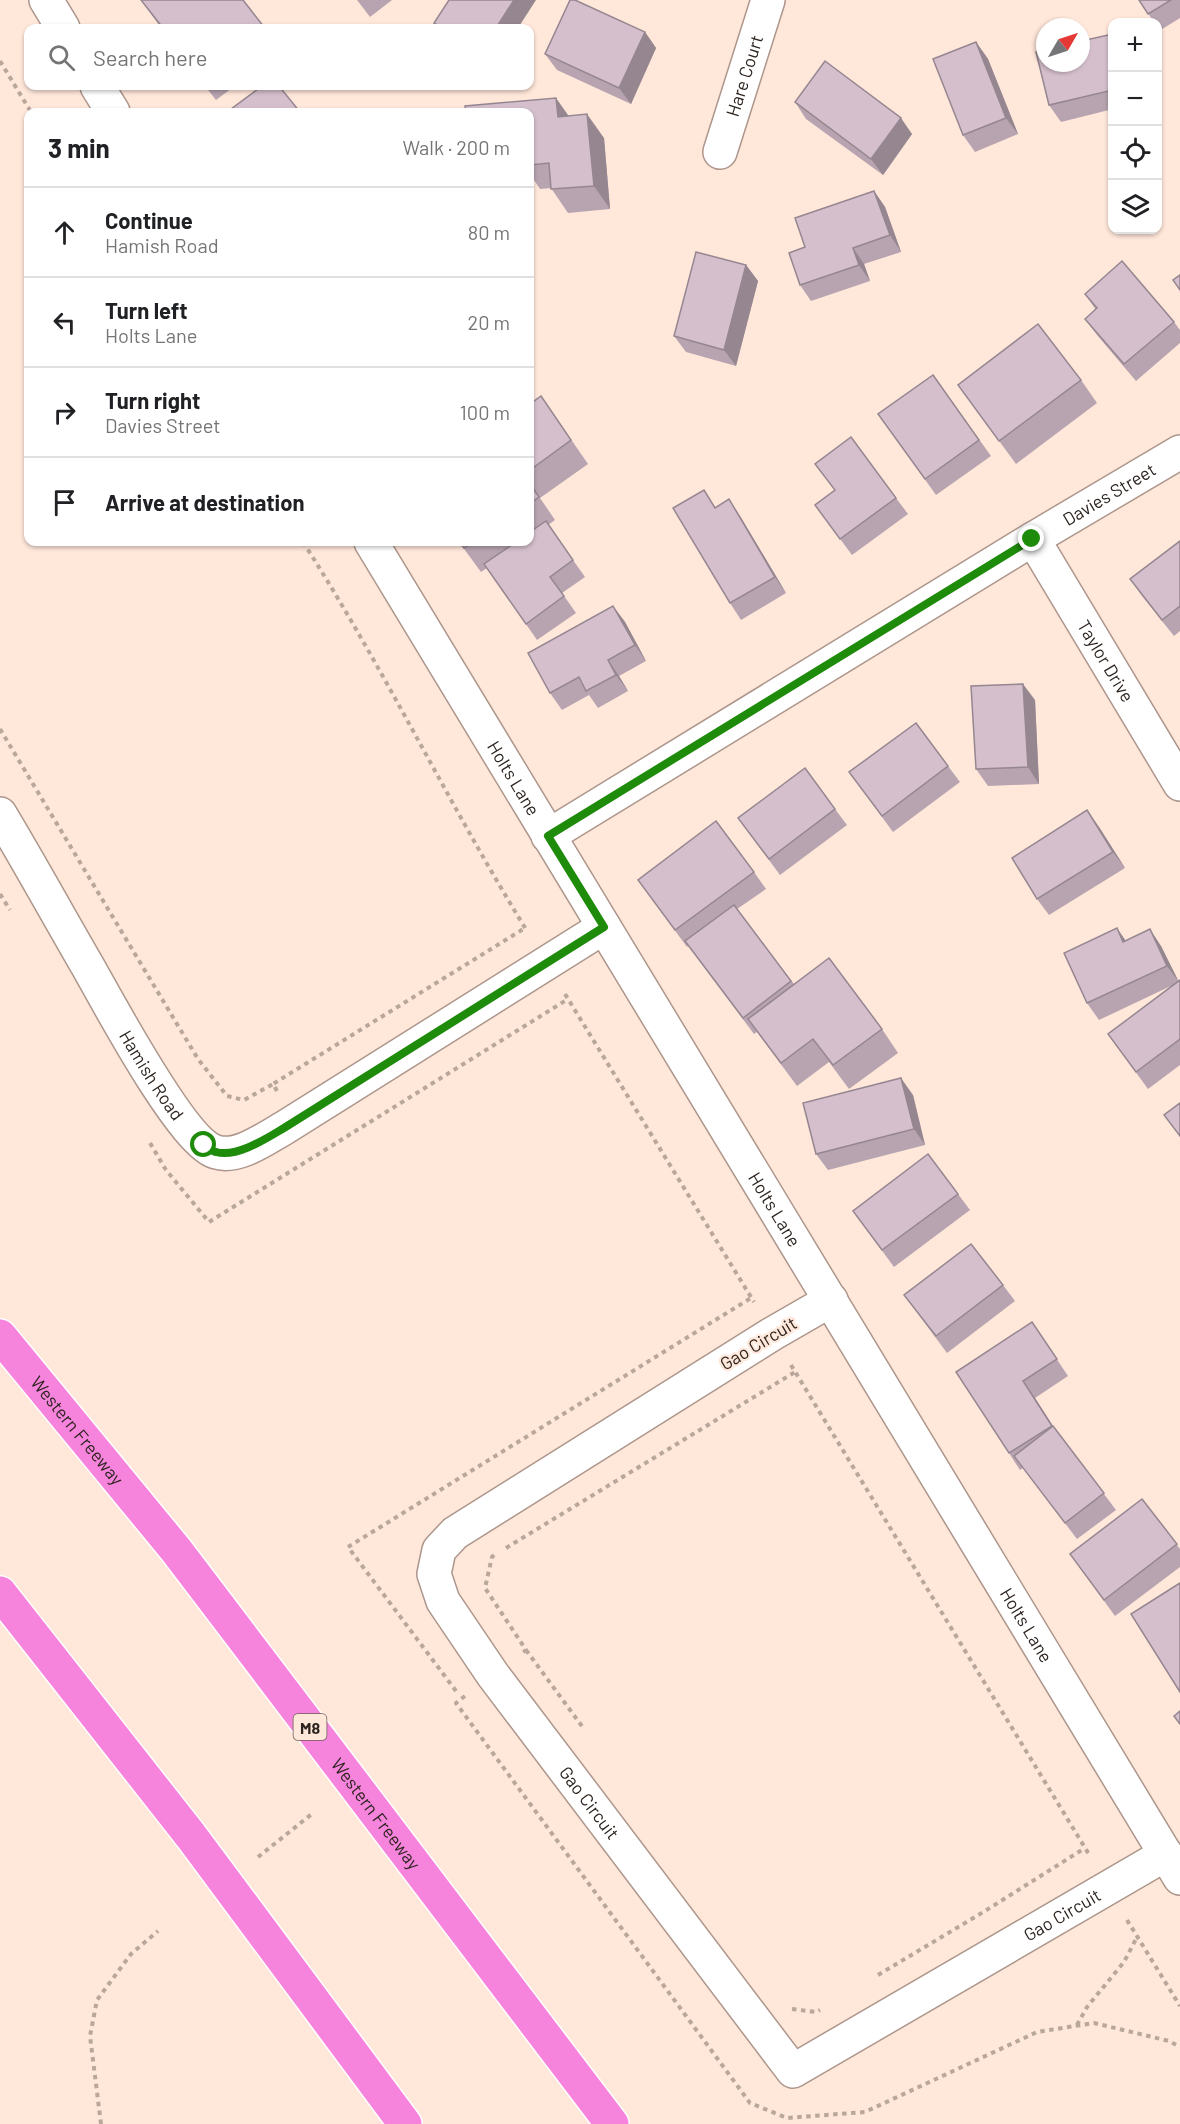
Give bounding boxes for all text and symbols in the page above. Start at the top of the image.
north arrow [1036,18,1090,72]
map controls [1108,18,1162,234]
button: + [1108,18,1162,72]
search box [24,24,534,90]
street label: Hare Court [721,32,767,119]
icon: search [45,41,78,74]
text: Search here [93,44,207,70]
button: − [1108,72,1162,126]
button: locate [1108,126,1162,180]
text: 3 min [48,132,110,163]
text: Walk · 200 m [402,135,510,159]
button: layers [1108,180,1162,234]
text: Continue [105,207,193,233]
icon: ahead [48,216,81,249]
text: 80 m [468,220,510,244]
text: Hamish Road [105,233,219,257]
text: Turn left [105,297,188,323]
icon: left [48,306,81,339]
text: 20 m [467,310,510,334]
text: Holts Lane [105,323,197,347]
text: Turn right [105,387,200,413]
icon: right [48,396,81,429]
text: 100 m [460,400,510,424]
text: Davies Street [105,413,221,437]
street label: Davies Street [1059,458,1159,530]
icon: arrive [48,486,81,519]
text: Arrive at destination [105,489,304,515]
route end [1018,525,1044,551]
street label: Taylor Drive [1073,616,1139,706]
street label: Holts Lane [483,737,545,819]
street label: Hamish Road [115,1026,189,1124]
route start [190,1131,216,1157]
street label: Holts Lane [744,1168,806,1250]
street label: Gao Circuit [716,1312,800,1374]
street label: Western Freeway [26,1371,129,1489]
street label: Holts Lane [996,1584,1058,1666]
road number: M8 [294,1714,326,1740]
street label: Western Freeway [327,1753,426,1874]
street label: Gao Circuit [555,1762,624,1843]
street label: Gao Circuit [1019,1883,1105,1946]

